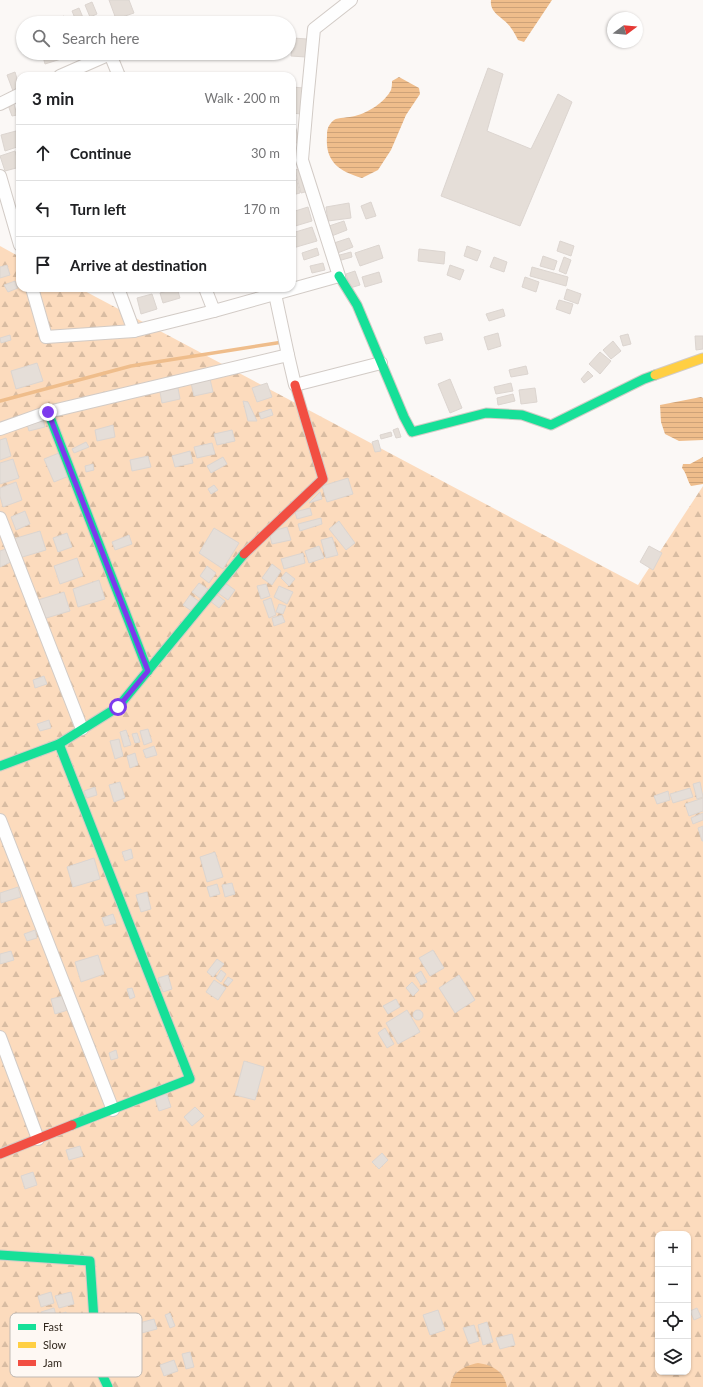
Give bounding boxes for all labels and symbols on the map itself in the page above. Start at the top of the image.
north arrow [607,12,643,48]
route end [39,403,57,421]
route start [109,698,127,716]
legend [10,1313,142,1377]
text: Fast [43,1320,63,1333]
text: Slow [43,1338,67,1351]
text: Jam [43,1356,62,1369]

